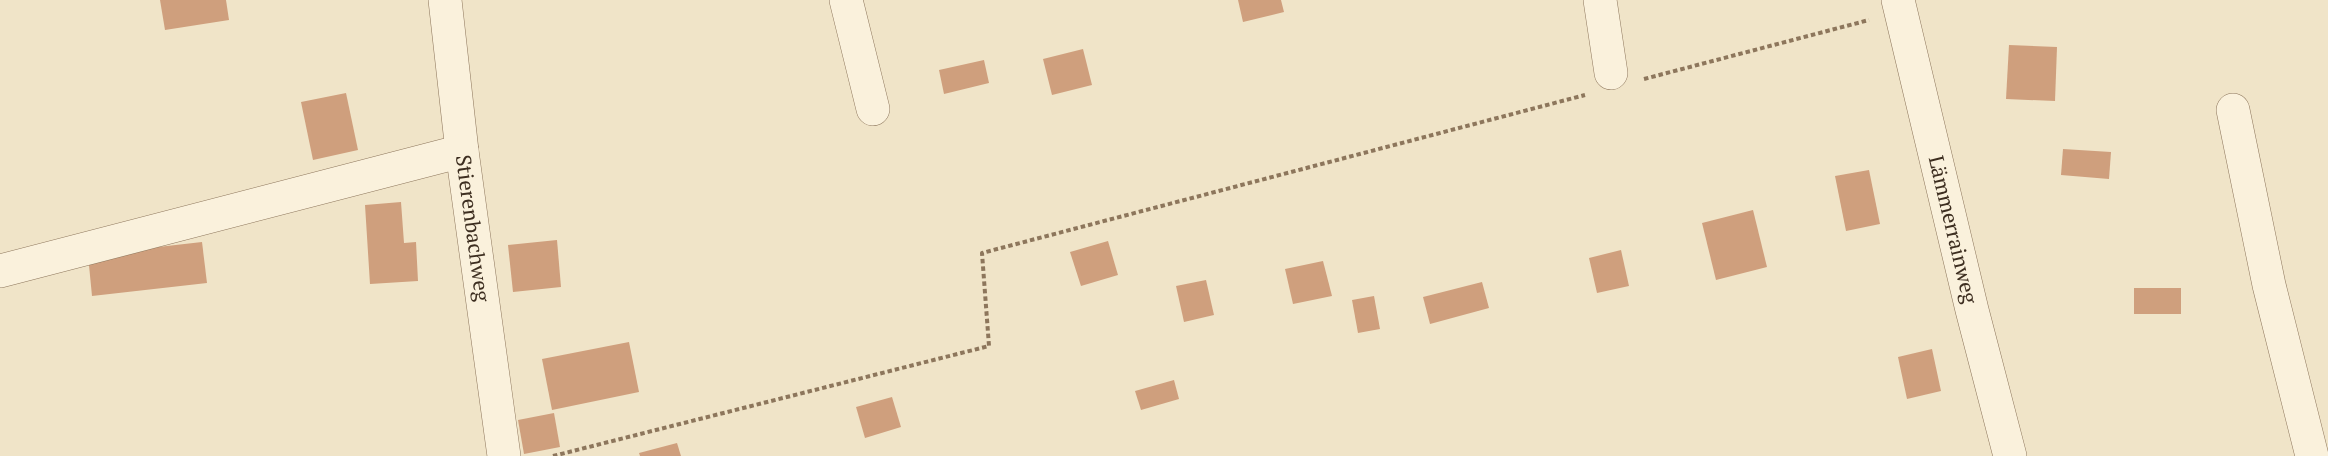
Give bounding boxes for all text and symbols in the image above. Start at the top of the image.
street label: Stierenbachweg [450,153,498,304]
street label: Lämmerrainweg [1923,153,1985,307]

